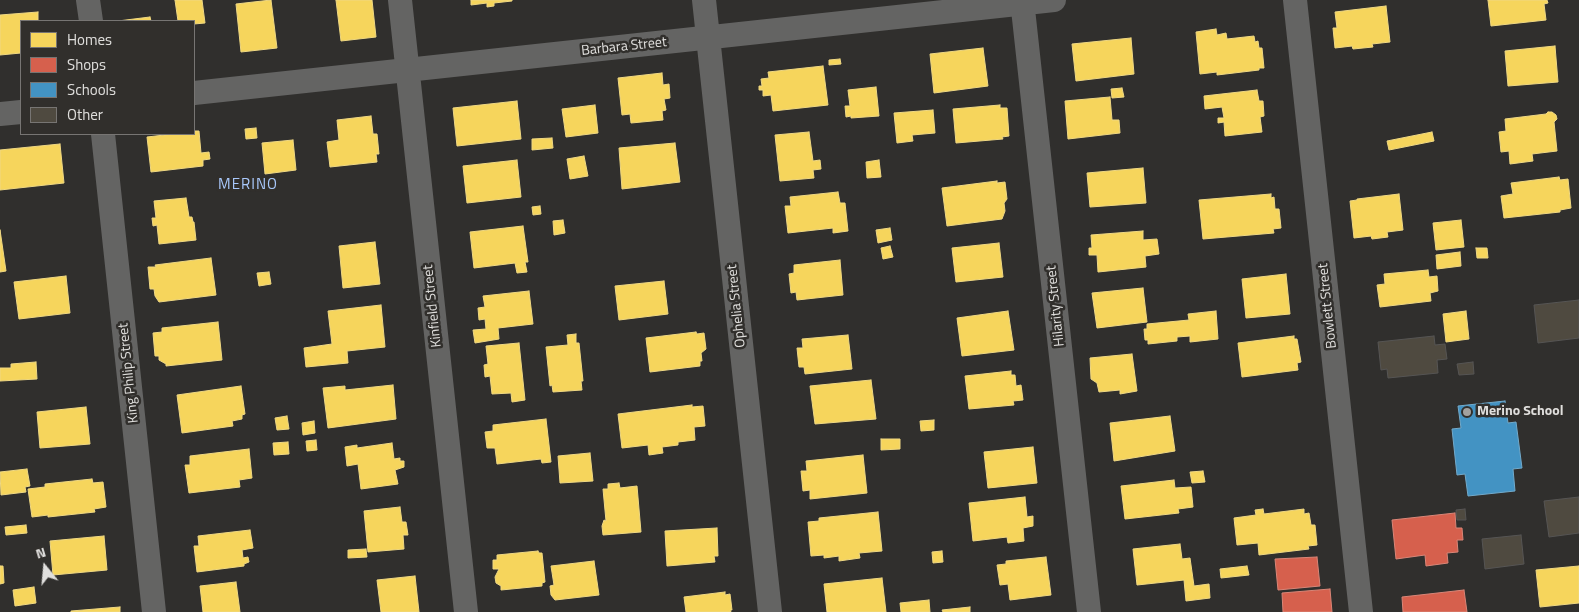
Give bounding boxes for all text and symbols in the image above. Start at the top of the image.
legend [20,20,195,135]
text: Homes [67,28,112,51]
street label: Barbara Street [580,34,668,60]
text: Shops [67,53,106,76]
text: Schools [67,78,116,101]
text: Other [67,103,103,126]
district label: MERINO [217,176,279,194]
street label: Bowlett Street [1315,262,1341,350]
street label: Kinfield Street [420,264,446,348]
street label: Ophelia Street [724,264,750,348]
street label: Hilarity Street [1043,265,1069,347]
street label: King Philip Street [115,322,143,424]
place label: Merino School [1477,404,1563,420]
marker: Merino School [1461,406,1473,418]
text: N [33,541,48,564]
north arrow [20,542,70,592]

